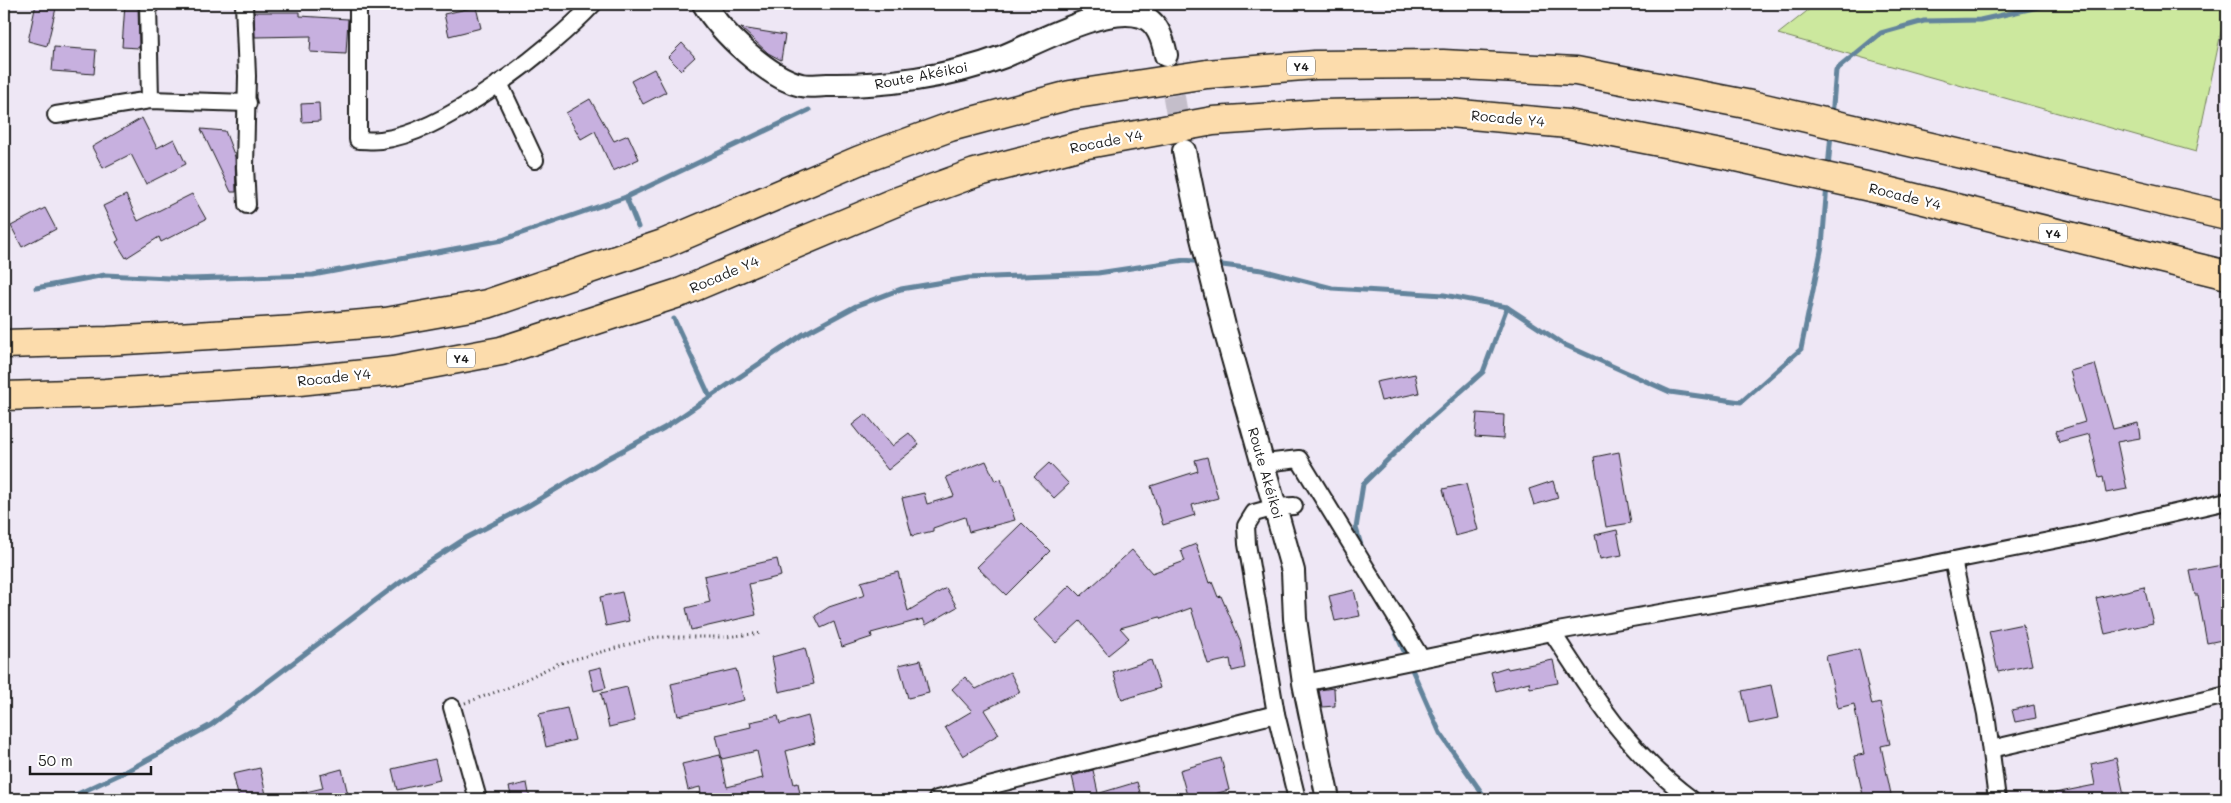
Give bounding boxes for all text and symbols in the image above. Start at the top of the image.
road number: Y4 [1287,56,1315,76]
street label: Route Akéikoi [873,57,969,93]
street label: Rocade Y4 [1470,105,1546,131]
street label: Rocade Y4 [1068,124,1145,157]
street label: Rocade Y4 [1867,178,1944,214]
road number: Y4 [2039,224,2067,242]
street label: Rocade Y4 [686,251,762,297]
road number: Y4 [447,348,475,368]
street label: Rocade Y4 [296,364,372,390]
street label: Route Akéikoi [1244,425,1288,521]
scale bar [30,743,151,775]
text: 50 m [38,750,73,770]

